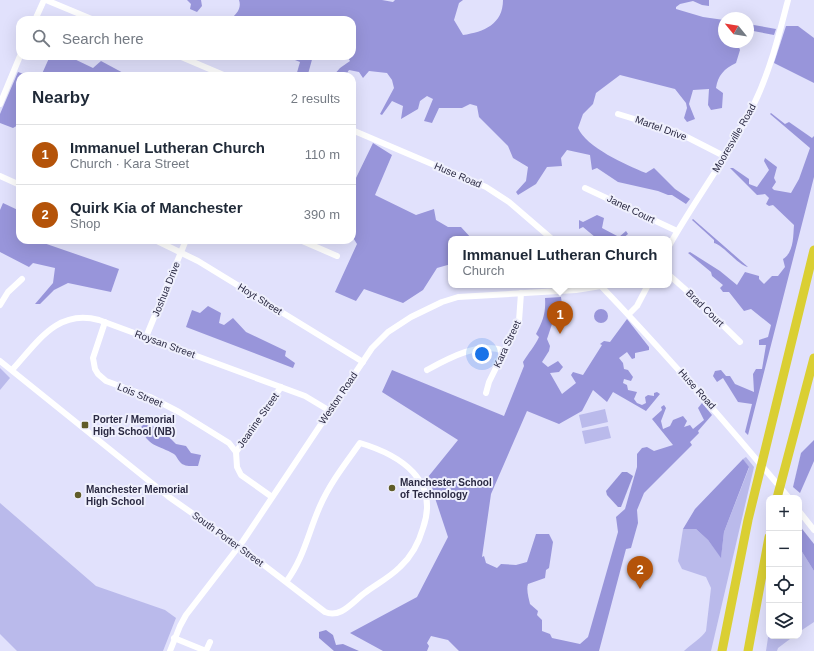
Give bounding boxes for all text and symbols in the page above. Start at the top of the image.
north arrow [718,12,754,48]
search box [16,16,356,60]
icon: search [30,27,52,49]
text: Search here [62,30,144,47]
text: Nearby [32,88,90,107]
text: 2 results [291,91,340,106]
street label: Mooresville Road [710,102,758,174]
street label: Martel Drive [634,114,689,143]
text: Immanuel Lutheran Church [70,139,265,156]
text: 1 [41,147,49,162]
text: 110 m [305,147,340,162]
text: Church · Kara Street [70,156,189,171]
street label: Huse Road [433,160,483,190]
street label: Janet Court [605,193,657,225]
text: Quirk Kia of Manchester [70,199,243,216]
text: 2 [41,207,49,222]
text: 390 m [304,207,340,222]
text: Shop [70,216,100,231]
popup [448,236,672,288]
text: Immanuel Lutheran Church [462,246,658,263]
street label: Joshua Drive [150,259,182,318]
text: Church [462,263,504,278]
street label: Hoyt Street [236,281,284,317]
street label: Brad Court [684,287,726,329]
pin: 1 [547,301,573,334]
street label: Kara Street [491,319,523,369]
street label: Roysan Street [133,328,197,360]
your location [472,344,492,364]
street label: Huse Road [676,367,718,411]
street label: Weston Road [317,370,359,426]
street label: Lois Street [116,381,164,409]
street label: Jeanine Street [235,390,281,450]
place label: Porter / Memorial High School (NB) [93,414,175,437]
marker: Porter / Memorial High School (NB) [80,420,90,430]
place label: Manchester School of Technology [400,477,492,500]
marker: Manchester School of Technology [387,483,397,493]
place label: Manchester Memorial High School [86,484,188,507]
marker: Manchester Memorial High School [73,490,83,500]
map controls [766,495,802,639]
button: + [766,495,802,531]
street label: South Porter Street [190,509,266,569]
button: − [766,531,802,567]
pin: 2 [627,556,653,589]
button: locate [766,567,802,603]
button: layers [766,603,802,639]

